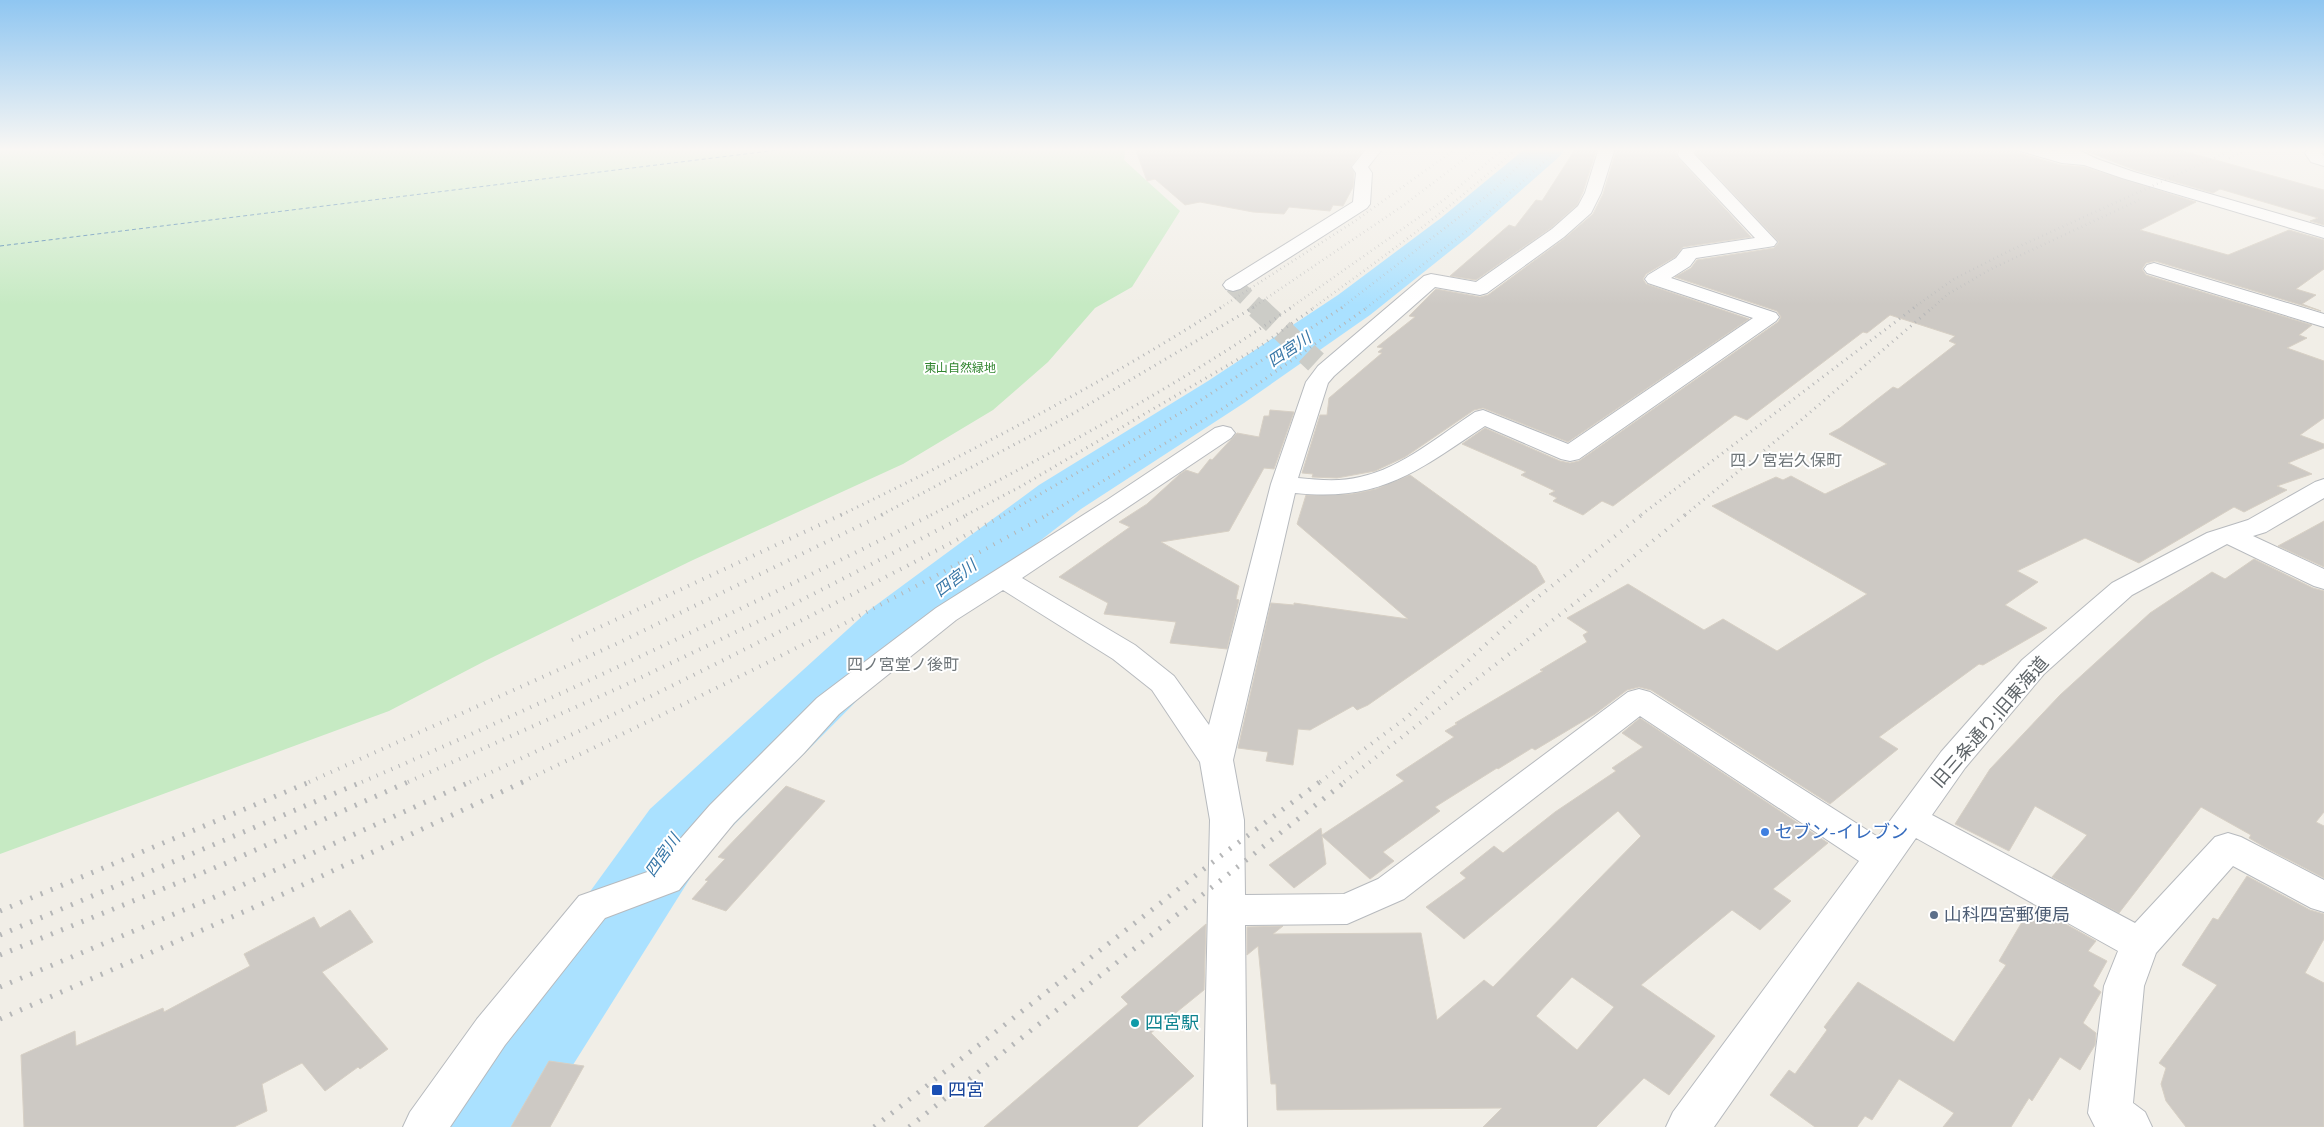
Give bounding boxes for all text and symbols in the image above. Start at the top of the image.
water label: 四宮川 [1264,327,1317,372]
park label: 東山自然緑地 [924,361,996,375]
district label: 四ノ宮岩久保町 [1730,451,1842,471]
water label: 四宮川 [931,555,982,601]
street label: 旧三条通り;旧東海道 [1927,652,2053,792]
district label: 四ノ宮堂ノ後町 [847,655,959,675]
place label: セブン-イレブン [1775,821,1908,843]
marker: セブン-イレブン [1759,826,1771,838]
water label: 四宮川 [641,829,686,881]
place label: 山科四宮郵便局 [1944,904,2070,926]
marker: 山科四宮郵便局 [1928,909,1940,921]
place label: 四宮駅 [1145,1012,1199,1034]
marker: 四宮駅 [1129,1017,1141,1029]
place label: 四宮 [948,1079,984,1101]
marker: 四宮 [930,1083,944,1097]

